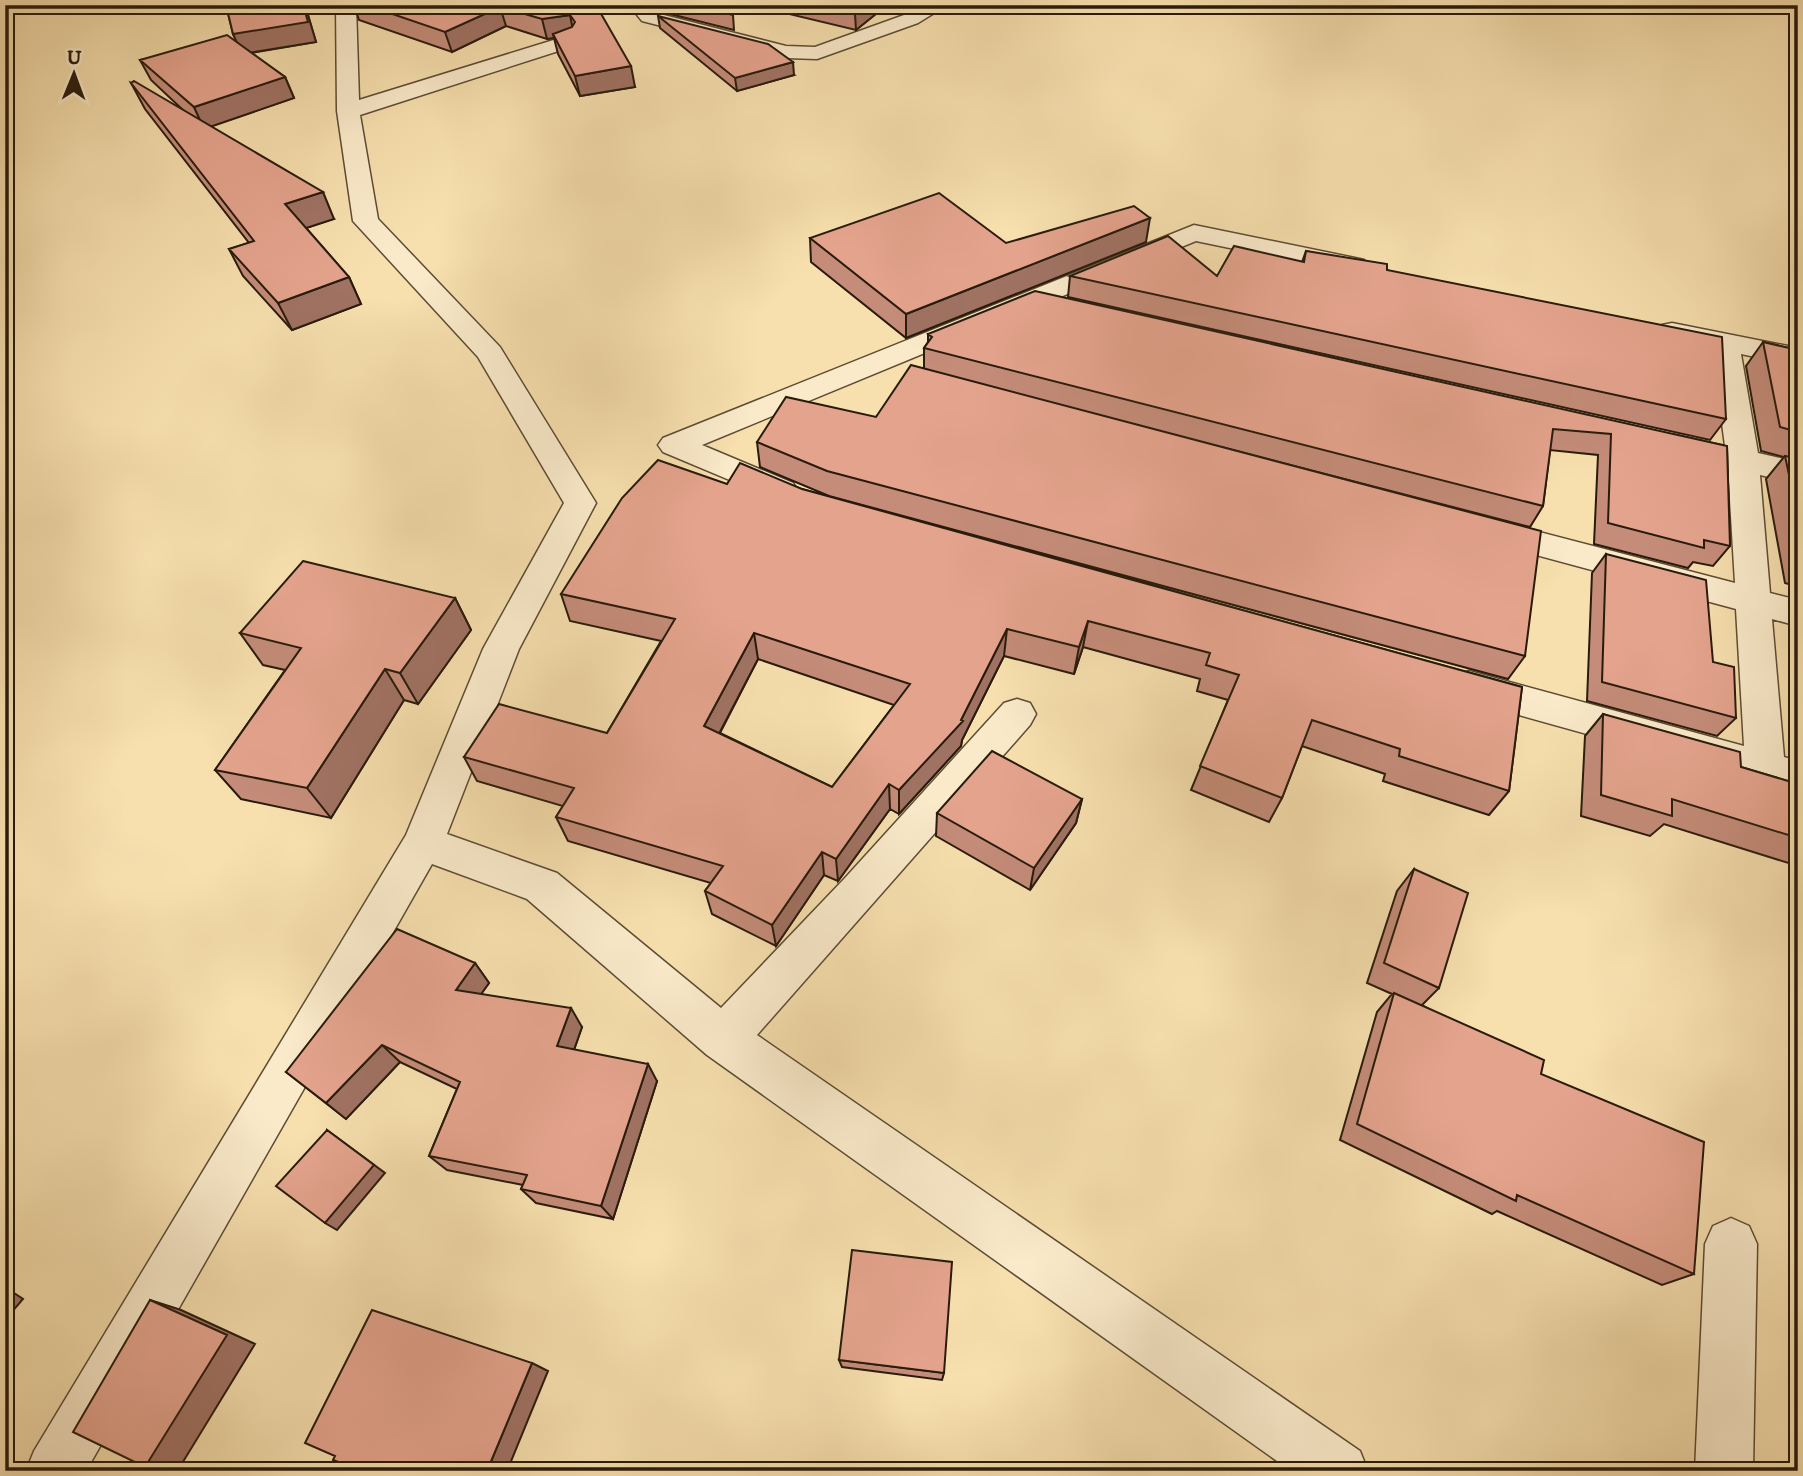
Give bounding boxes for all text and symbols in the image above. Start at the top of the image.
north arrow [38,38,108,108]
text: U [67,47,82,70]

